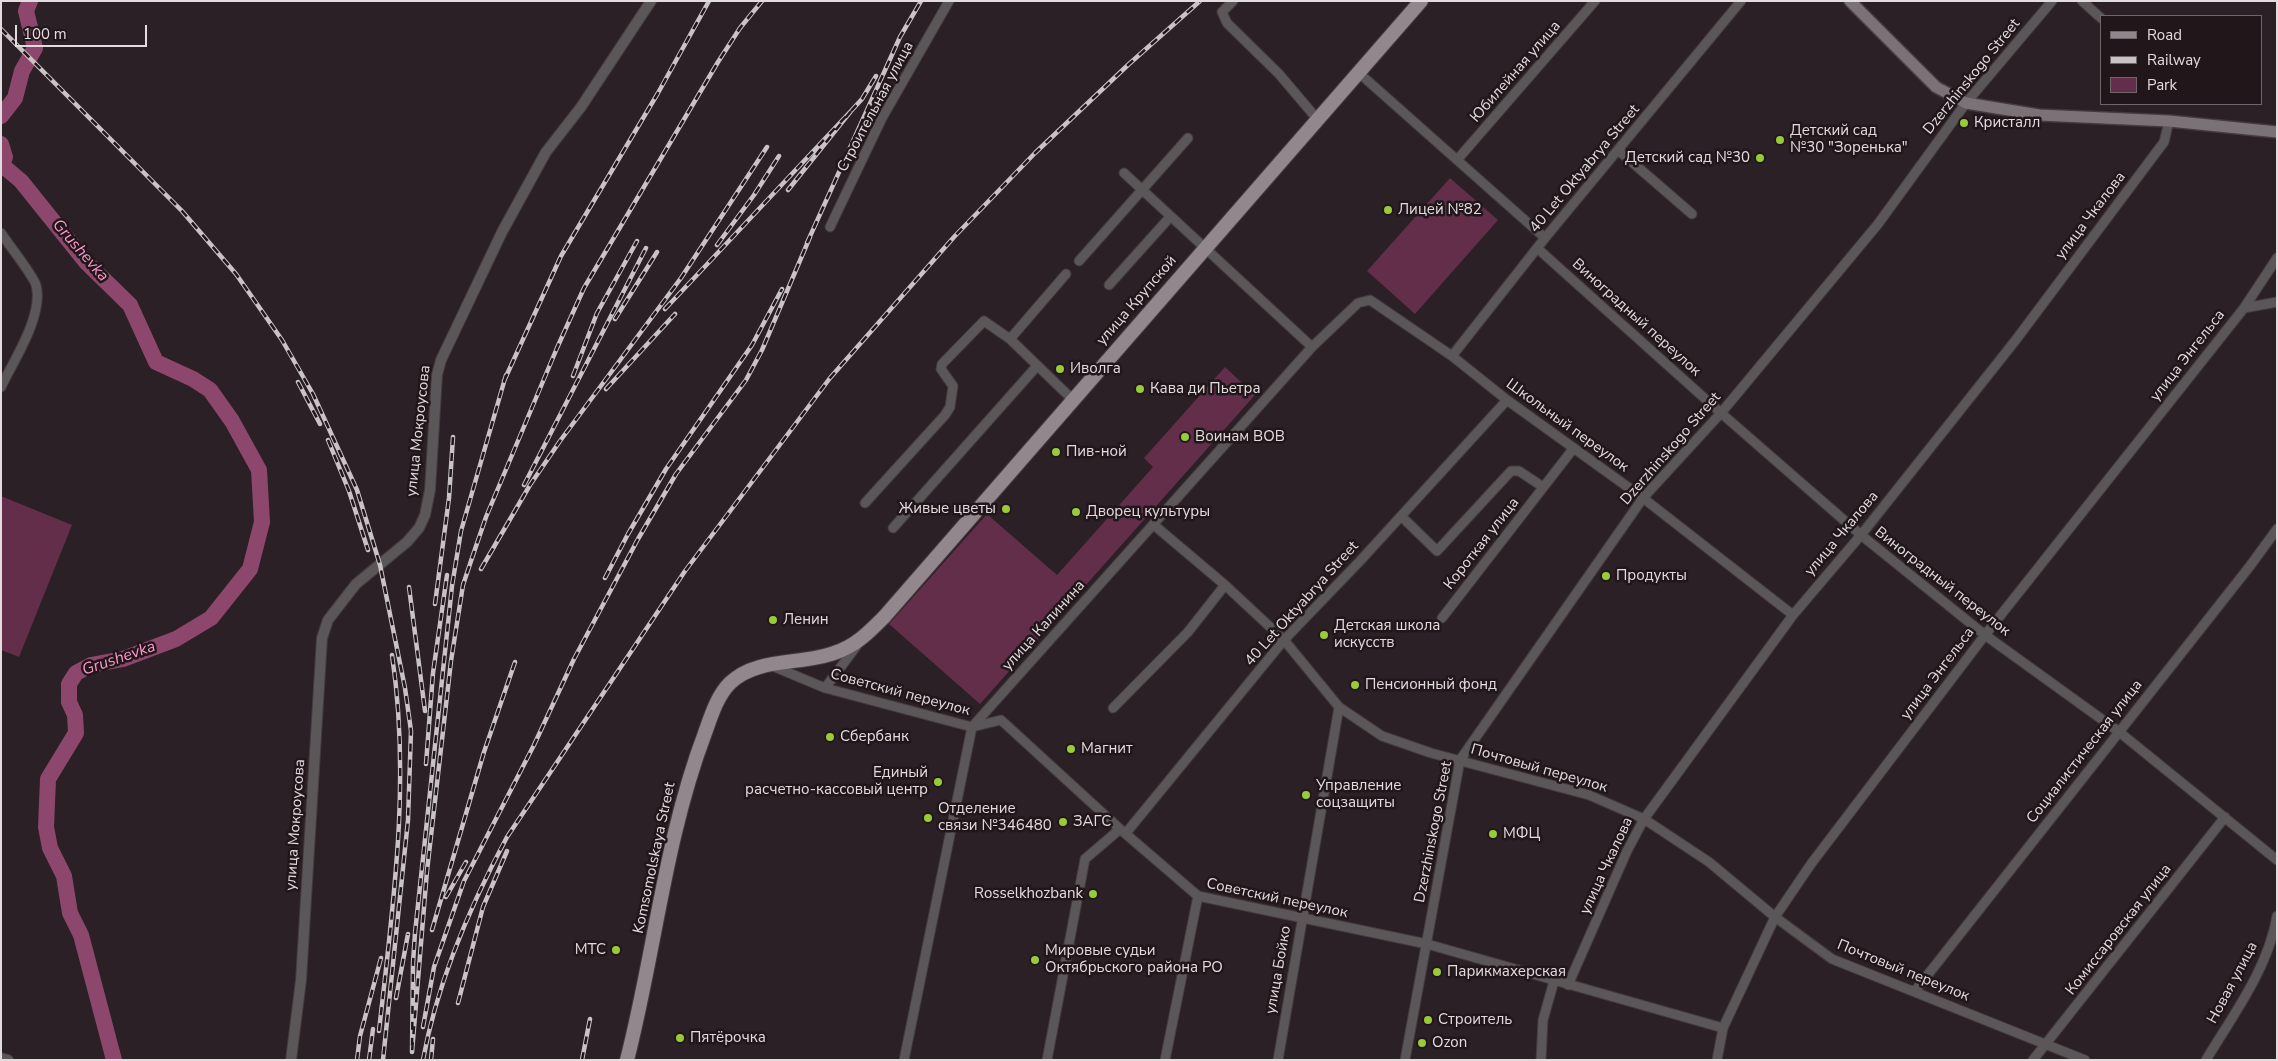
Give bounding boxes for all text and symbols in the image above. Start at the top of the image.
scale bar [18,15,150,47]
legend [2100,15,2263,105]
street label: Dzerzhinskogo Street [1920,16,2024,138]
street label: Юбилейная улица [1467,18,1565,126]
text: 100 m [23,24,67,44]
text: Road [2147,25,2182,45]
street label: Строительная улица [834,39,918,175]
text: Railway [2147,50,2201,70]
text: Park [2147,75,2177,95]
street label: 40 Let Oktyabrya Street [1526,101,1644,237]
place label: Кристалл [1974,114,2040,132]
marker: Кристалл [1958,117,1970,129]
place label: Детский сад №30 "Зоренька" [1790,122,1908,157]
marker: Детский сад №30 "Зоренька" [1774,134,1786,146]
place label: Детский сад №30 [1625,149,1750,167]
marker: Детский сад №30 [1754,152,1766,164]
street label: улица Чкалова [2052,169,2130,263]
place label: Лицей №82 [1398,201,1482,219]
marker: Лицей №82 [1382,204,1394,216]
water label: Grushevka [48,216,112,286]
street label: улица Крупской [1093,252,1181,350]
street label: Виноградный переулок [1568,255,1704,381]
street label: улица Энгельса [2147,307,2229,405]
place label: Иволга [1070,360,1121,378]
marker: Иволга [1054,363,1066,375]
street label: улица Мокроусова [403,365,435,497]
street label: Школьный переулок [1502,375,1632,477]
place label: Кава ди Пьетра [1150,380,1261,398]
marker: Кава ди Пьетра [1134,383,1146,395]
street label: Dzerzhinskogo Street [1617,389,1725,509]
place label: Воинам ВОВ [1195,428,1285,446]
marker: Воинам ВОВ [1179,431,1191,443]
place label: Пив-ной [1066,443,1127,461]
marker: Пив-ной [1050,446,1062,458]
street label: улица Чкалова [1801,488,1883,580]
street label: Короткая улица [1440,494,1524,594]
place label: Живые цветы [899,500,996,518]
marker: Живые цветы [1000,503,1012,515]
place label: Дворец культуры [1086,503,1210,521]
marker: Дворец культуры [1070,506,1082,518]
street label: Виноградный переулок [1871,523,2013,641]
street label: 40 Let Oktyabrya Street [1241,538,1363,670]
place label: Продукты [1616,567,1687,585]
marker: Продукты [1600,570,1612,582]
street label: улица Калинина [999,577,1089,675]
place label: Ленин [783,611,829,629]
marker: Ленин [767,614,779,626]
place label: Детская школа искусств [1334,617,1440,652]
street label: улица Энгельса [1897,624,1979,724]
marker: Детская школа искусств [1318,629,1330,641]
water label: Grushevka [80,638,158,680]
street label: Советский переулок [828,666,972,720]
place label: Пенсионный фонд [1365,676,1497,694]
street label: Социалистическая улица [2023,677,2147,827]
marker: Пенсионный фонд [1349,679,1361,691]
place label: Сбербанк [840,728,909,746]
marker: Сбербанк [824,731,836,743]
place label: Магнит [1081,740,1133,758]
street label: Почтовый переулок [1469,741,1609,797]
marker: Магнит [1065,743,1077,755]
street label: улица Мокроусова [282,759,310,891]
street label: Dzerzhinskogo Street [1411,760,1457,904]
place label: Единый расчетно-кассовый центр [745,764,928,799]
marker: Единый расчетно-кассовый центр [932,776,944,788]
place label: Управление соцзащиты [1316,777,1401,812]
street label: Komsomolskaya Street [630,781,680,935]
marker: Управление соцзащиты [1300,789,1312,801]
place label: Отделение связи №346480 [938,800,1052,835]
marker: Отделение связи №346480 [922,812,934,824]
place label: ЗАГС [1073,813,1111,831]
street label: улица Чкалова [1577,815,1637,917]
marker: ЗАГС [1057,816,1069,828]
place label: МФЦ [1503,825,1540,843]
marker: МФЦ [1487,828,1499,840]
street label: Комиссаровская улица [2062,861,2176,999]
street label: Советский переулок [1205,875,1349,923]
place label: Rosselkhozbank [974,885,1083,903]
marker: Rosselkhozbank [1087,888,1099,900]
street label: улица Бойко [1262,925,1296,1015]
street label: Почтовый переулок [1834,936,1972,1006]
street label: Новая улица [2204,939,2262,1027]
place label: МТС [575,941,606,959]
place label: Мировые судьи Октябрьского района РО [1045,942,1223,977]
marker: МТС [610,944,622,956]
marker: Мировые судьи Октябрьского района РО [1029,954,1041,966]
place label: Парикмахерская [1447,963,1566,981]
marker: Парикмахерская [1431,966,1443,978]
place label: Строитель [1438,1011,1512,1029]
marker: Строитель [1422,1014,1434,1026]
place label: Пятёрочка [690,1029,766,1047]
marker: Пятёрочка [674,1032,686,1044]
place label: Ozon [1432,1034,1467,1052]
marker: Ozon [1416,1037,1428,1049]

